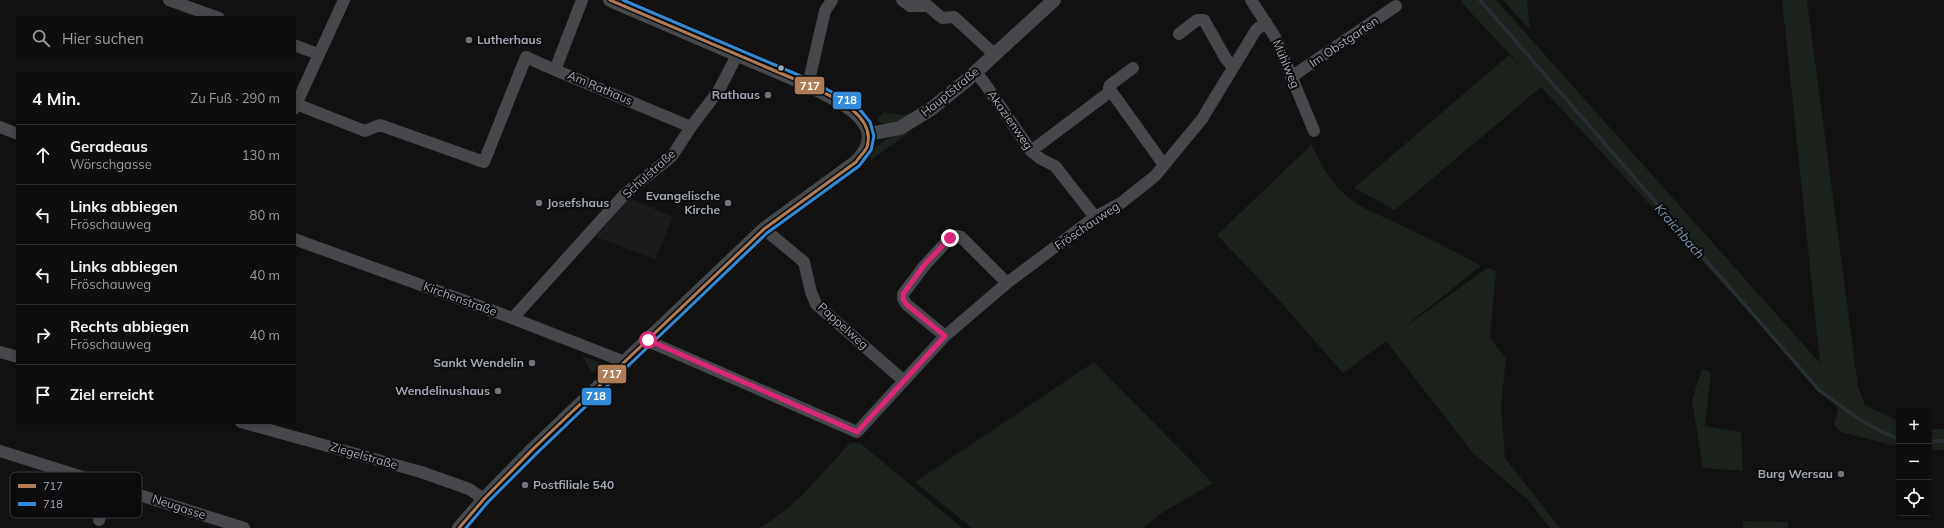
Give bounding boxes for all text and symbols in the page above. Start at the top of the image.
street label: Im Obstgarten [1306,13,1381,70]
search box [16,16,296,60]
icon: search [30,27,52,49]
text: Hier suchen [62,29,144,48]
place label: Lutherhaus [477,32,542,47]
marker: Lutherhaus [464,35,474,45]
street label: Mühlweg [1270,37,1303,90]
unlabelled marker [776,63,786,73]
street label: Hauptstraße [918,64,982,120]
street label: Am Rathaus [565,67,635,108]
line badge: 717 [794,76,825,95]
text: 717 [800,79,820,93]
place label: Rathaus [712,87,760,102]
street label: Akazienweg [985,87,1036,152]
text: 4 Min. [32,88,81,109]
text: Zu Fuß · 290 m [191,90,280,106]
marker: Rathaus [763,90,773,100]
line badge: 718 [832,91,862,110]
text: 718 [837,93,857,107]
text: Geradeaus [70,137,148,156]
icon: ahead [32,144,54,166]
street label: Schulstraße [619,146,678,201]
text: 130 m [242,147,280,163]
text: Wörschgasse [70,156,152,172]
place label: Evangelische Kirche [646,188,720,217]
place label: Josefshaus [547,195,609,210]
text: Links abbiegen [70,197,178,216]
marker: Josefshaus [534,198,544,208]
marker: Evangelische Kirche [723,198,733,208]
street label: Fröschauweg [1051,198,1122,253]
water label: Kraichbach [1652,200,1708,262]
icon: left [32,204,54,226]
text: 80 m [250,207,280,223]
text: Fröschauweg [70,216,151,232]
route end [941,229,959,247]
text: Links abbiegen [70,257,178,276]
icon: left [32,264,54,286]
text: 40 m [250,267,280,283]
text: Fröschauweg [70,276,151,292]
street label: Kirchenstraße [421,278,499,319]
street label: Pappelweg [815,299,872,352]
text: Rechts abbiegen [70,317,189,336]
icon: right [32,324,54,346]
text: 40 m [250,327,280,343]
route start [639,331,657,349]
text: Fröschauweg [70,336,151,352]
place label: Sankt Wendelin [433,355,524,370]
marker: Sankt Wendelin [527,358,537,368]
line badge: 717 [597,364,627,384]
text: 717 [602,367,622,381]
place label: Wendelinushaus [395,383,490,398]
icon: arrive [32,384,54,406]
text: Ziel erreicht [70,385,154,404]
marker: Wendelinushaus [493,386,503,396]
line badge: 718 [581,387,612,406]
text: 718 [586,389,606,403]
map controls [1896,408,1932,516]
button: + [1896,408,1932,444]
street label: Ziegelstraße [329,439,399,472]
button: − [1896,444,1932,480]
place label: Burg Wersau [1758,466,1833,481]
marker: Burg Wersau [1836,469,1846,479]
legend [10,472,142,518]
place label: Postfiliale 540 [533,477,614,492]
text: 717 [43,479,63,493]
marker: Postfiliale 540 [520,480,530,490]
button: locate [1896,480,1932,516]
street label: Neugasse [151,491,208,522]
text: 718 [43,497,63,511]

